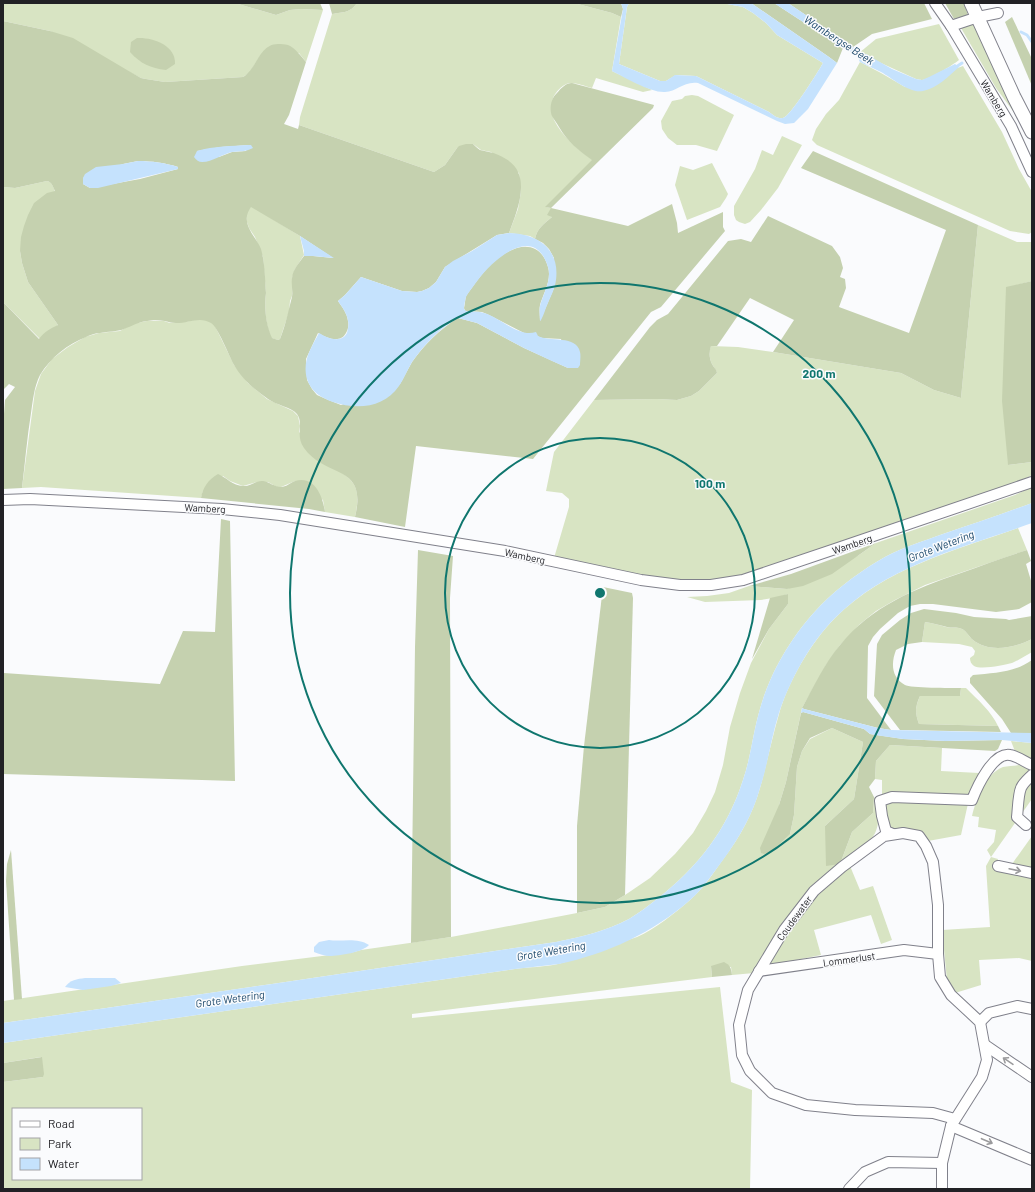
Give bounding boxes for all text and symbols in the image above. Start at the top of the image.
water label: Wambergse Beek [802,12,877,67]
street label: Wamberg [978,77,1010,119]
text: 200 m [803,366,835,380]
text: 100 m [695,476,725,490]
street label: Wamberg [184,501,226,515]
water label: Grote Wetering [906,527,976,564]
street label: Wamberg [831,532,873,556]
street label: Wamberg [504,546,546,566]
centre of rings [593,586,607,600]
one-way arrow [1008,867,1021,875]
street label: Coudewater [774,893,814,943]
water label: Grote Wetering [516,938,587,963]
street label: Lommerlust [822,949,876,969]
water label: Grote Wetering [195,987,266,1010]
one-way arrow [1003,1057,1014,1065]
legend [12,1108,142,1180]
text: Road [48,1116,75,1130]
text: Park [48,1136,72,1150]
one-way arrow [980,1138,992,1146]
text: Water [48,1156,80,1170]

